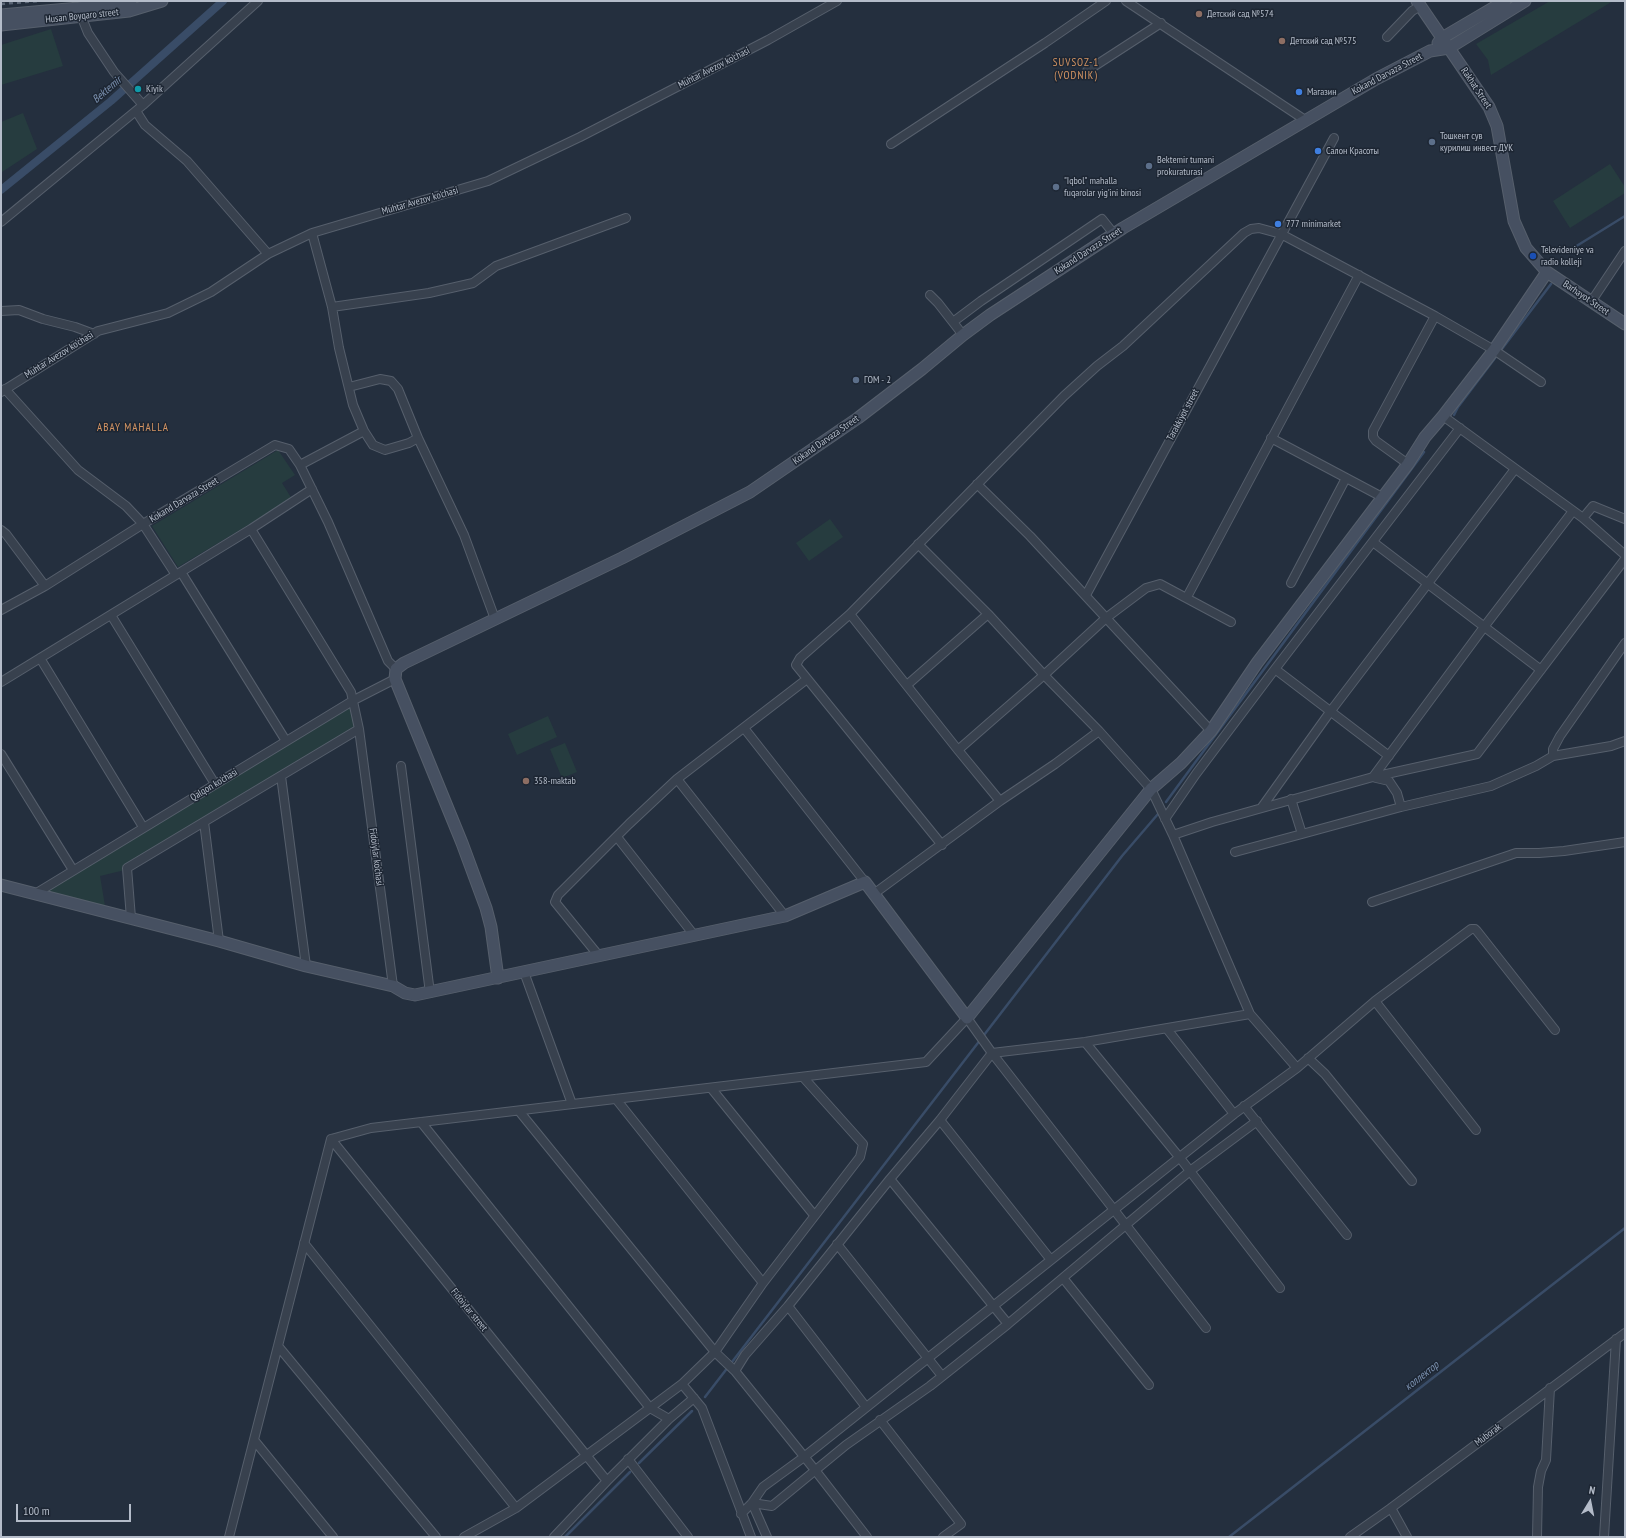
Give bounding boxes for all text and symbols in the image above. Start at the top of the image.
street label: Husan Boyqaro street [45,6,119,26]
place label: Детский сад №574 [1207,8,1274,20]
marker: Детский сад №574 [1194,9,1204,19]
place label: Детский сад №575 [1290,35,1357,47]
marker: Детский сад №575 [1277,36,1287,46]
street label: Muhtar Avezov ko'chasi [676,45,752,91]
street label: Kokand Darvaza Street [1350,50,1424,98]
district label: SUVSOZ-1 (VODNIK) [1053,56,1099,82]
street label: Rakhat Street [1458,65,1494,111]
water label: Bektemir [90,74,124,106]
place label: Kiyik [146,83,163,95]
marker: Kiyik [133,84,143,94]
place label: Магазин [1307,86,1337,98]
marker: Магазин [1294,87,1304,97]
place label: Тошкент сув курилиш инвест ДУК [1440,130,1513,154]
marker: Тошкент сув курилиш инвест ДУК [1427,137,1437,147]
place label: Салон Красоты [1326,145,1379,157]
marker: Салон Красоты [1313,146,1323,156]
place label: Bektemir tumani prokuraturasi [1157,154,1214,178]
marker: Bektemir tumani prokuraturasi [1144,161,1154,171]
place label: "Iqbol" mahalla fuqarolar yig'ini binosi [1064,175,1141,198]
marker: "Iqbol" mahalla fuqarolar yig'ini binosi [1051,182,1061,192]
street label: Muhtar Avezov ko'chasi [380,184,460,218]
place label: 777 minimarket [1286,218,1341,230]
marker: 777 minimarket [1273,219,1283,229]
street label: Kokand Darvaza Street [1052,225,1124,277]
place label: Televideniye va radio kolleji [1541,244,1594,268]
marker: Televideniye va radio kolleji [1528,251,1538,261]
street label: Barhayot Street [1560,278,1612,318]
street label: Muhtar Avezov ko'chasi [22,329,96,381]
place label: ГОМ - 2 [864,374,891,386]
marker: ГОМ - 2 [851,375,861,385]
street label: Tarakkiyot street [1164,387,1202,443]
street label: Kokand Darvaza Street [791,413,861,467]
district label: ABAY MAHALLA [97,421,169,435]
street label: Kokand Darvaza Street [148,475,220,525]
street label: Qalqon ko'chasi [188,766,240,804]
place label: 358-maktab [534,775,576,787]
marker: 358-maktab [521,776,531,786]
street label: Fidoiylar ko'chasi [366,827,386,887]
street label: Fidoiylar street [448,1286,490,1334]
water label: коллектор [1402,1359,1442,1393]
street label: Muborak [1472,1421,1504,1449]
north arrow [1570,1482,1610,1522]
text: N [1588,1483,1596,1498]
scale bar [18,1496,133,1522]
text: 100 m [23,1503,50,1518]

